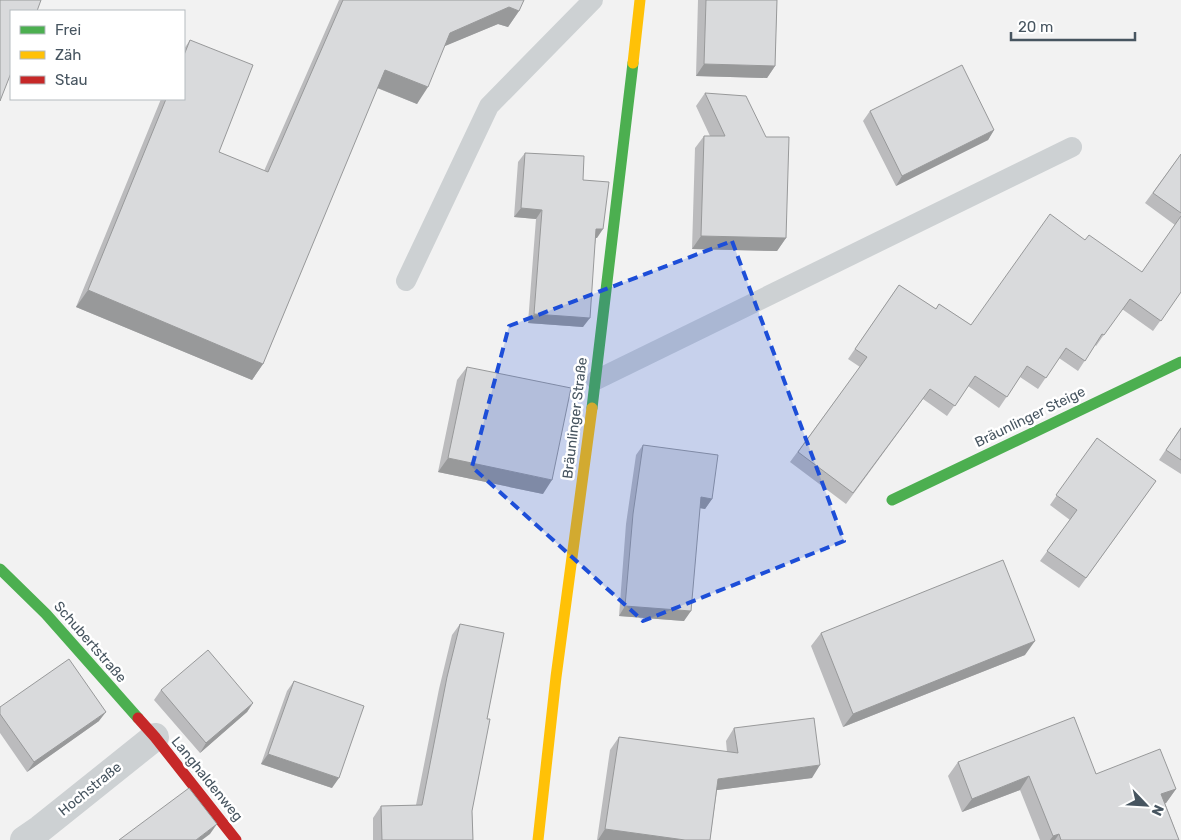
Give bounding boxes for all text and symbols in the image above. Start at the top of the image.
legend [10,10,185,100]
scale bar [1011,10,1135,42]
text: 20 m [1018,18,1053,36]
text: Frei [55,21,81,39]
text: Zäh [55,46,81,64]
text: Stau [55,71,88,89]
street label: Bräunlinger Straße [559,356,591,480]
street label: Bräunlinger Steige [972,383,1088,451]
street label: Schubertstraße [50,598,130,686]
street label: Langhaldenweg [168,733,246,825]
street label: Hochstraße [55,758,125,819]
north arrow [1121,780,1171,830]
text: N [1147,802,1167,818]

